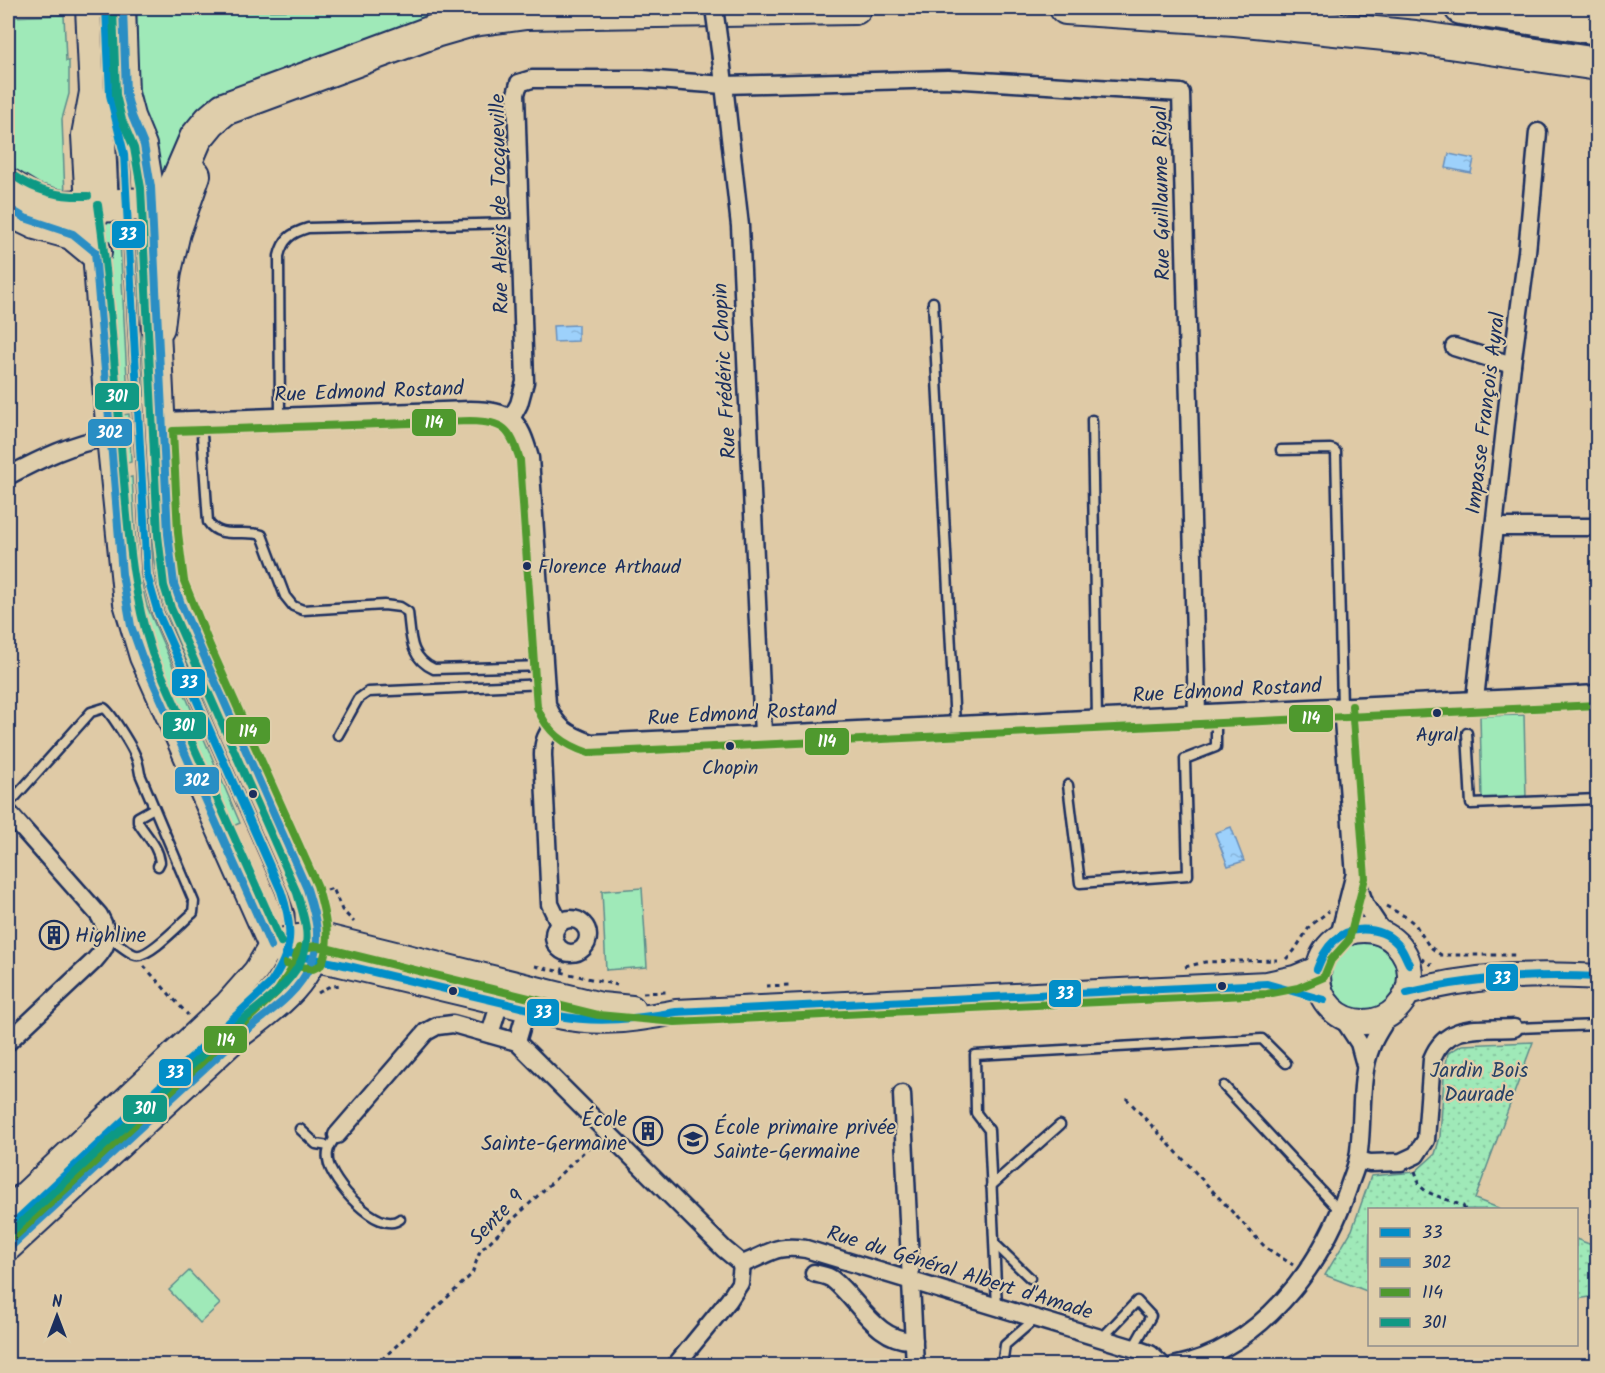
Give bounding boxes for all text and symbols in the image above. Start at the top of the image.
street label: Rue Alexis de Tocqueville [482,93,519,314]
street label: Rue Guillaume Rigal [1144,105,1181,281]
line badge: 33 [111,220,146,249]
text: 33 [118,223,137,248]
street label: Rue Frédéric Chopin [704,282,747,460]
street label: Impasse François Ayral [1458,310,1515,516]
street label: Rue Edmond Rostand [274,373,465,412]
line badge: 301 [94,382,140,411]
text: 301 [105,385,128,410]
line badge: 114 [411,408,457,437]
text: 114 [425,411,443,436]
line badge: 302 [87,418,133,447]
text: 302 [96,421,123,446]
place label: Florence Arthaud [538,552,682,584]
marker: Florence Arthaud [521,560,533,572]
line badge: 33 [171,668,206,697]
street label: Rue Edmond Rostand [1131,670,1323,713]
text: 33 [179,671,198,696]
street label: Rue Edmond Rostand [646,693,838,736]
line badge: 114 [1288,704,1334,733]
text: 114 [1302,707,1320,732]
marker: Ayral [1431,707,1443,719]
line badge: 301 [162,711,207,740]
text: 301 [172,714,195,739]
line badge: 114 [225,716,271,745]
text: 114 [239,720,257,745]
place label: Ayral [1416,720,1458,752]
line badge: 114 [804,727,850,756]
text: 114 [818,730,836,755]
marker: Chopin [724,740,736,752]
place label: Chopin [702,753,758,785]
line badge: 302 [174,766,220,795]
text: 302 [183,769,210,794]
unlabelled marker [247,788,259,800]
building icon: Highline [38,919,70,951]
place label: Highline [75,920,147,953]
line badge: 33 [1485,963,1519,992]
text: 33 [1492,967,1511,992]
line badge: 33 [1048,979,1082,1008]
unlabelled marker [1216,980,1228,992]
text: 33 [1055,982,1074,1007]
unlabelled marker [447,985,459,997]
line badge: 33 [526,998,560,1027]
text: 33 [533,1001,552,1026]
line badge: 114 [203,1025,248,1054]
text: 114 [217,1029,235,1054]
park label: Jardin Bois Daurade [1430,1055,1528,1112]
line badge: 33 [158,1058,192,1087]
text: 33 [165,1061,184,1086]
line badge: 301 [122,1094,168,1123]
text: 301 [133,1097,156,1122]
place label: École Sainte-Germaine [481,1104,628,1161]
place label: École primaire privée Sainte-Germaine [714,1112,897,1169]
building icon: École Sainte-Germaine [632,1115,664,1147]
school or university icon: École primaire privée Sainte-Germaine [677,1123,709,1155]
street label: Sente 9 [462,1182,533,1254]
legend [1368,1208,1578,1346]
street label: Rue du Général Albert d'Amade [822,1217,1097,1330]
text: 33 [1422,1219,1443,1248]
text: 302 [1422,1249,1452,1278]
text: 114 [1422,1279,1443,1308]
north arrow [27,1286,87,1346]
text: N [52,1290,62,1315]
text: 301 [1422,1309,1447,1338]

